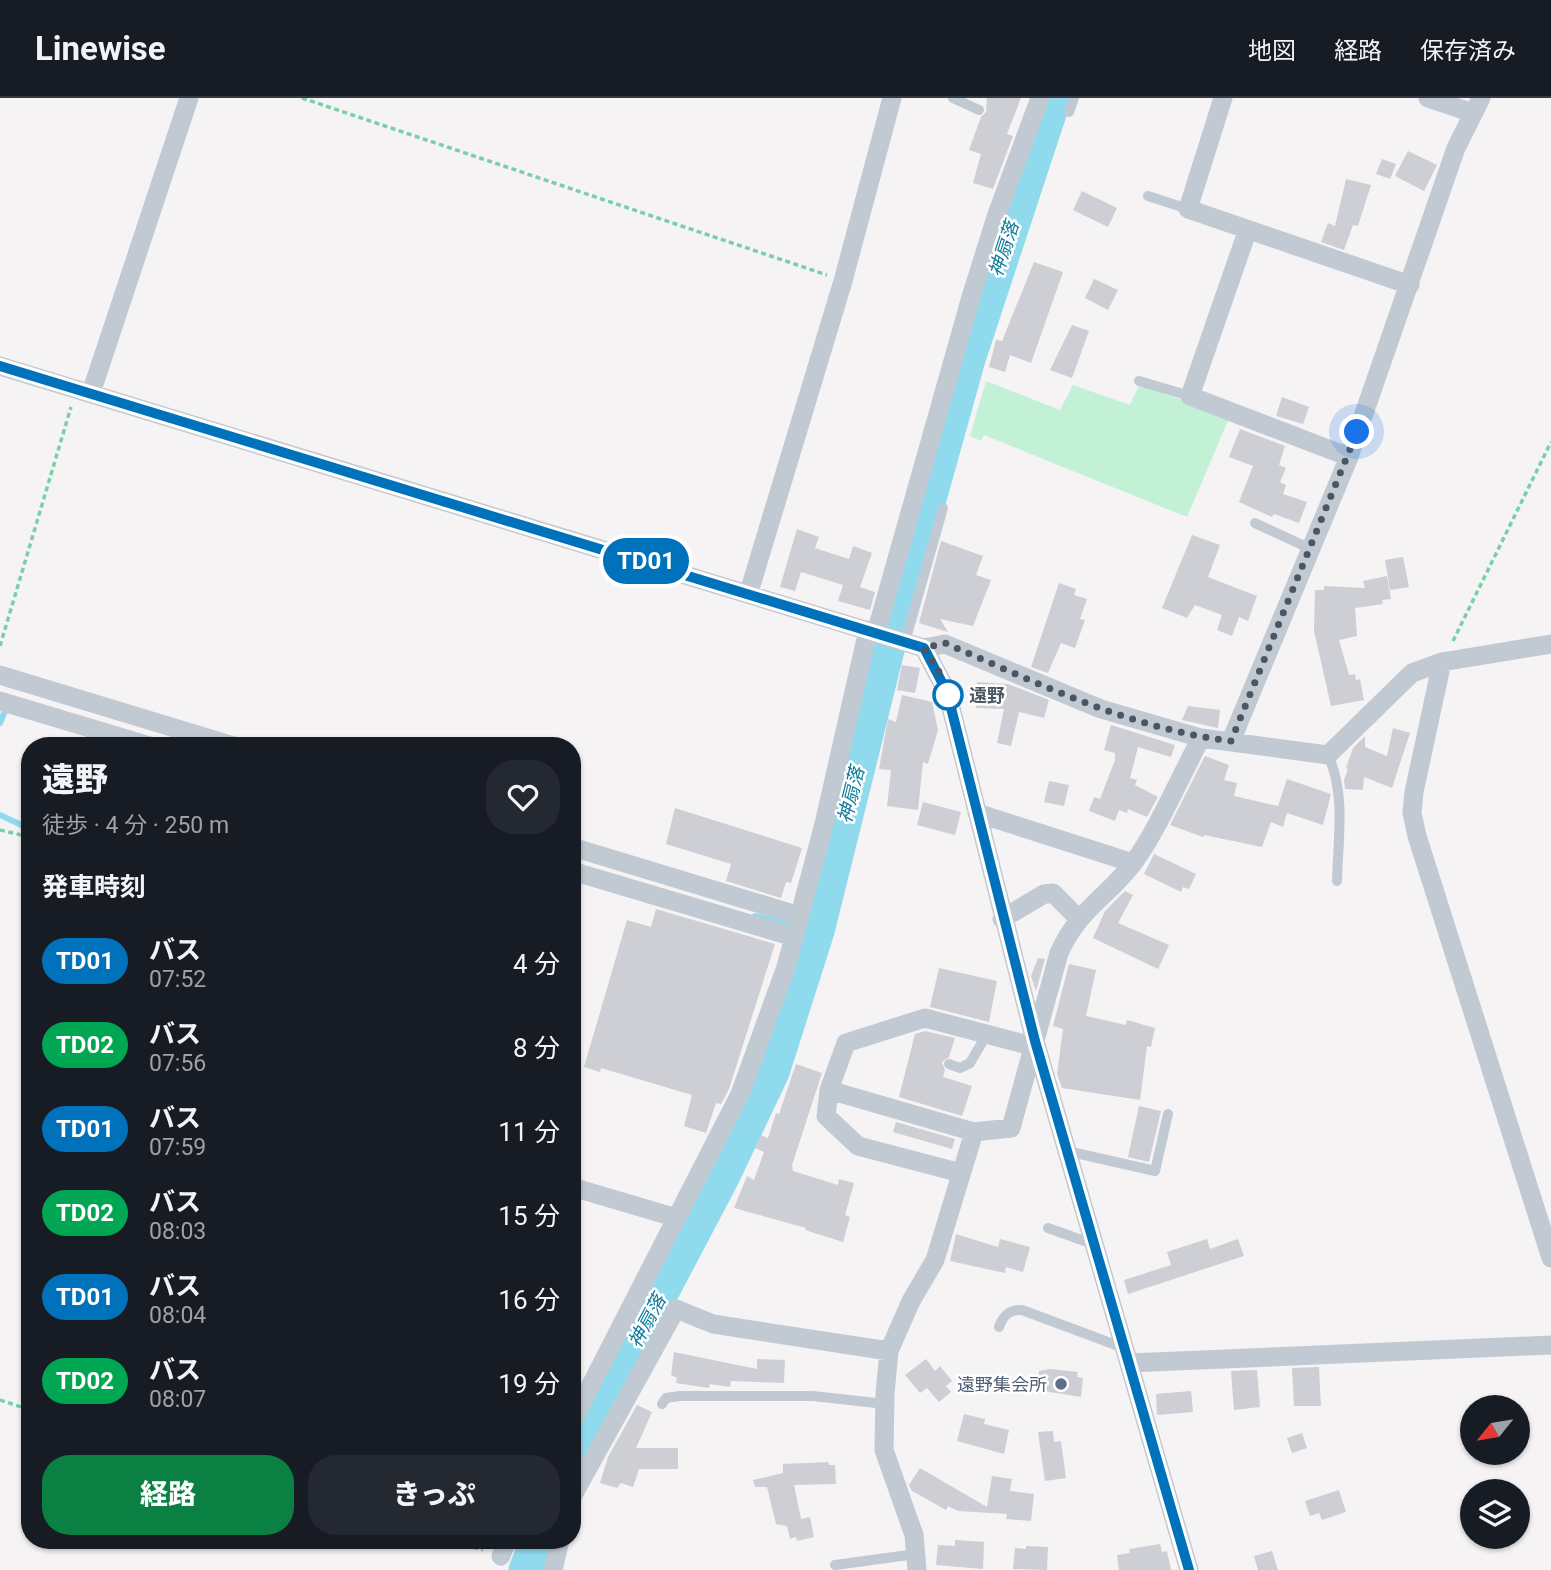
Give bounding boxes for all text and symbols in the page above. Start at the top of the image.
text: Linewise [35,29,166,68]
text: 地図 [1248,37,1296,65]
text: 経路 [1334,37,1382,65]
text: 保存済み [1420,37,1516,65]
water label: 神扇落 [984,215,1025,280]
your location [1339,414,1374,449]
line badge: TD01 [597,538,695,584]
text: TD01 [617,547,675,575]
marker: 遠野 [933,680,963,710]
place label: 遠野 [969,685,1005,706]
text: 遠野 [42,760,108,799]
button: heart [486,760,560,834]
water label: 神扇落 [833,762,870,825]
text: 徒歩 · 4 分 · 250 m [42,812,229,839]
text: 発車時刻 [42,872,146,902]
text: バス [149,935,201,965]
text: TD01 [56,947,114,975]
text: 4 分 [513,949,560,979]
text: 07:52 [149,966,206,993]
text: バス [149,1019,201,1049]
text: TD02 [56,1031,114,1059]
text: 8 分 [513,1033,560,1063]
text: 07:56 [149,1050,206,1077]
text: バス [149,1103,201,1133]
text: TD01 [56,1115,114,1143]
text: 11 分 [498,1117,560,1147]
text: 07:59 [149,1134,206,1161]
text: バス [149,1187,201,1217]
text: TD02 [56,1199,114,1227]
text: 15 分 [498,1201,560,1231]
text: 08:03 [149,1218,206,1245]
text: バス [149,1271,201,1301]
text: TD01 [56,1283,114,1311]
text: 16 分 [498,1285,560,1315]
water label: 神扇落 [623,1288,672,1352]
text: 08:04 [149,1302,206,1329]
text: バス [149,1355,201,1385]
text: TD02 [56,1367,114,1395]
text: 19 分 [498,1369,560,1399]
place label: 遠野集会所 [957,1374,1047,1395]
marker: 遠野集会所 [1053,1376,1069,1392]
text: 08:07 [149,1386,206,1413]
north arrow [1460,1395,1530,1465]
map controls [1460,1395,1530,1549]
button: 経路 [42,1455,294,1535]
button: きっぷ [308,1455,560,1535]
button: layers [1460,1479,1530,1549]

